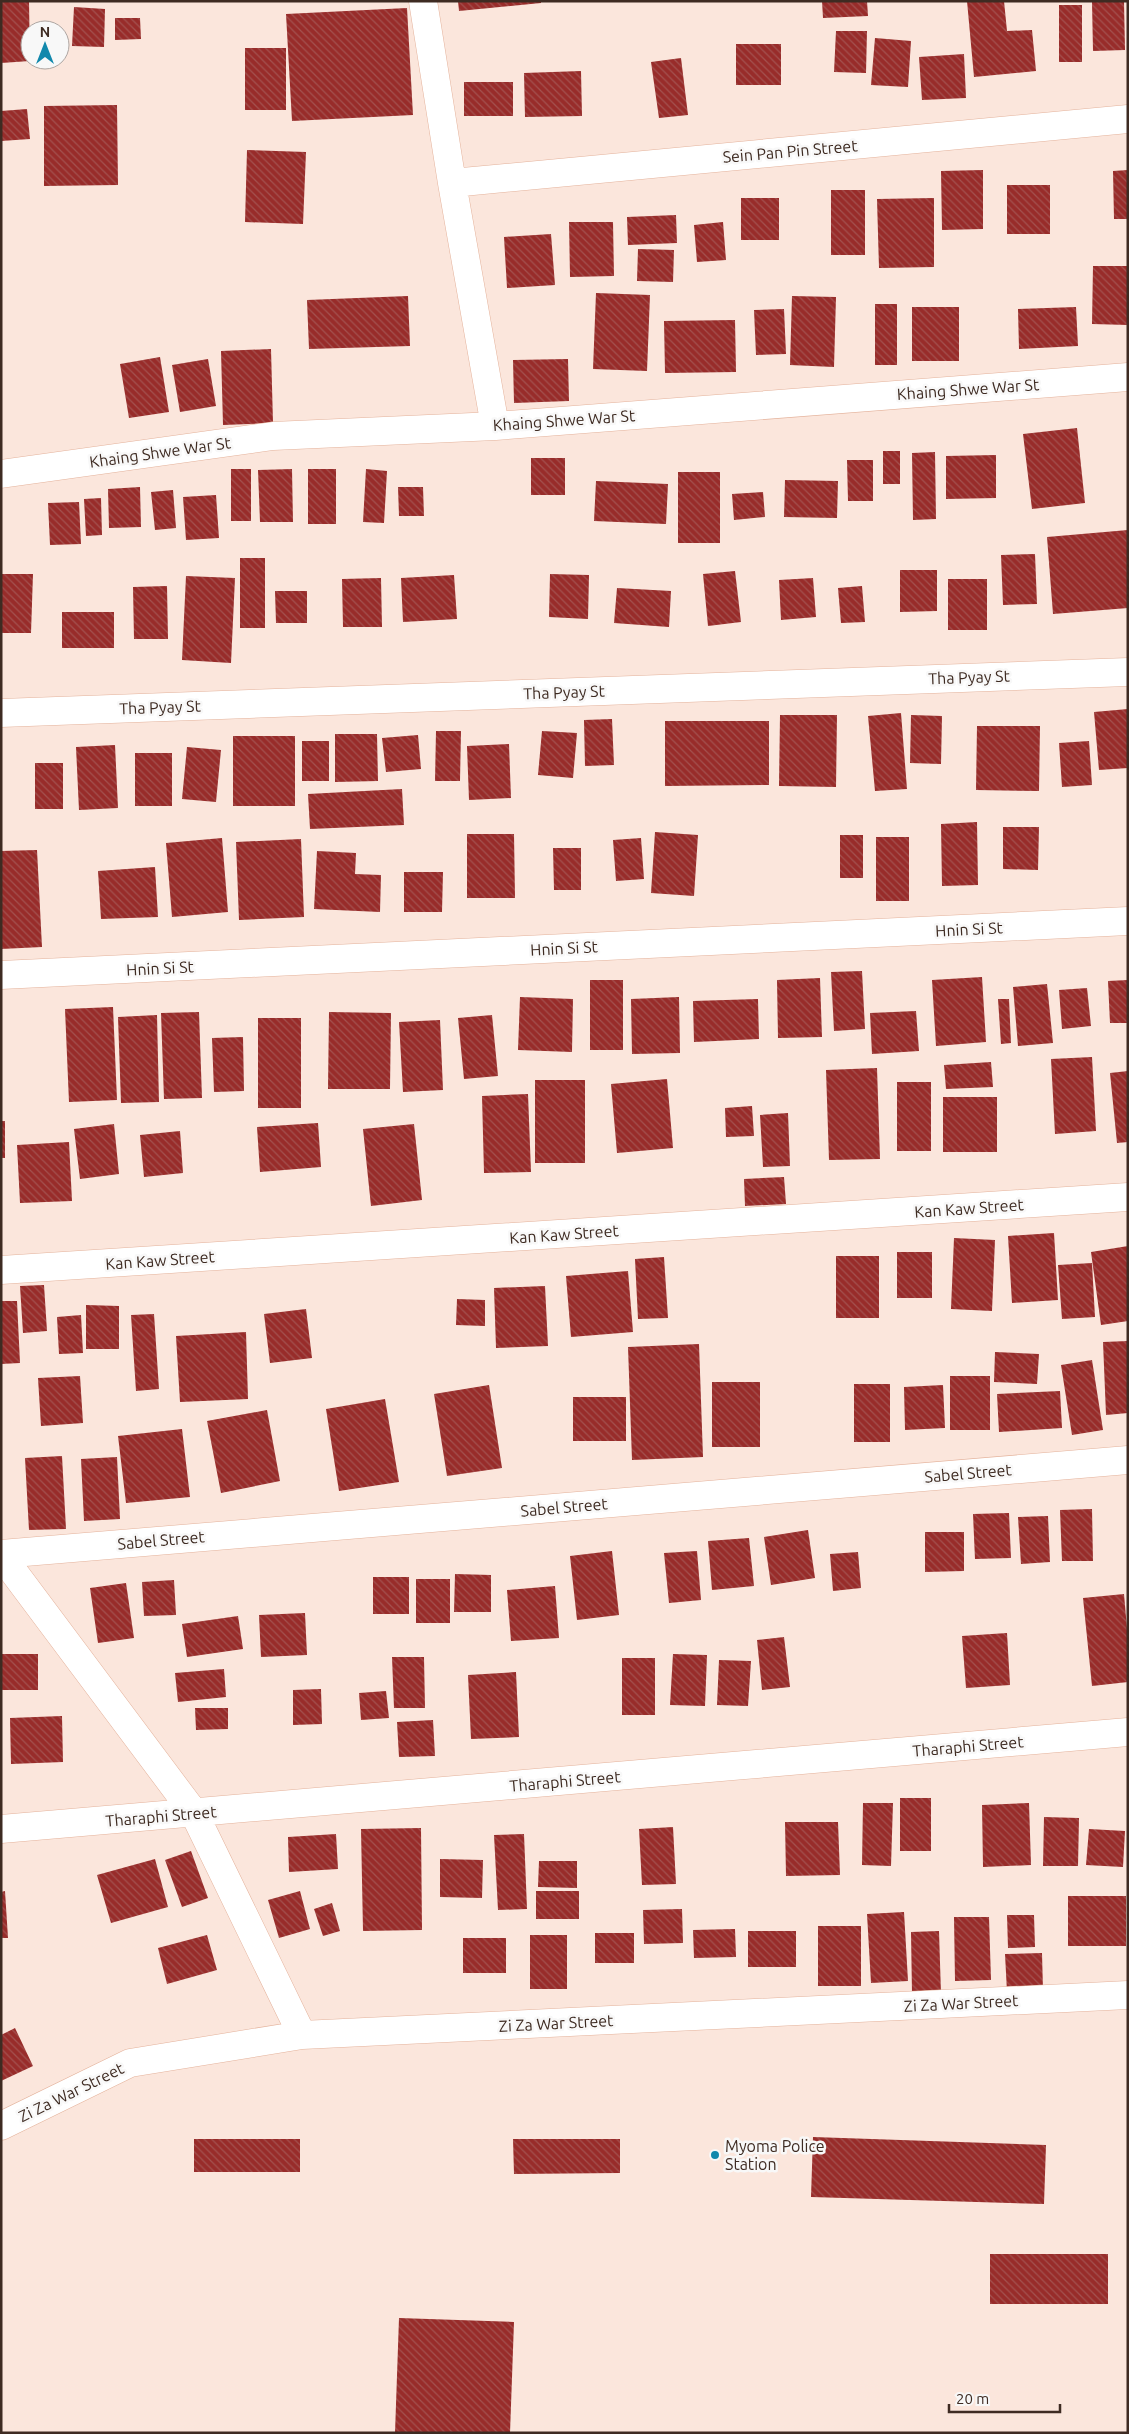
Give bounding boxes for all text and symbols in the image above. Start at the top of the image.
north arrow [20,20,70,70]
text: N [40,24,50,40]
street label: Sein Pan Pin Street [722,136,859,166]
street label: Khaing Shwe War St [896,375,1040,403]
street label: Khaing Shwe War St [492,406,636,434]
street label: Khaing Shwe War St [88,433,233,471]
street label: Tha Pyay St [928,667,1011,687]
street label: Tha Pyay St [523,682,606,702]
street label: Tha Pyay St [119,697,202,717]
street label: Hnin Si St [935,918,1004,940]
street label: Hnin Si St [530,937,599,959]
street label: Hnin Si St [126,957,195,979]
street label: Kan Kaw Street [914,1195,1025,1221]
street label: Kan Kaw Street [509,1221,620,1247]
street label: Kan Kaw Street [105,1247,216,1273]
street label: Sabel Street [924,1460,1013,1486]
street label: Sabel Street [520,1494,609,1520]
street label: Sabel Street [117,1527,206,1553]
street label: Tharaphi Street [912,1732,1025,1760]
street label: Tharaphi Street [509,1767,622,1795]
street label: Tharaphi Street [105,1802,218,1830]
street label: Zi Za War Street [903,1991,1020,2015]
street label: Zi Za War Street [498,2011,615,2035]
street label: Zi Za War Street [15,2058,127,2125]
place label: Myoma Police Station [725,2137,825,2173]
marker: Myoma Police Station [709,2149,721,2161]
scale bar [949,2382,1060,2414]
text: 20 m [956,2390,989,2407]

